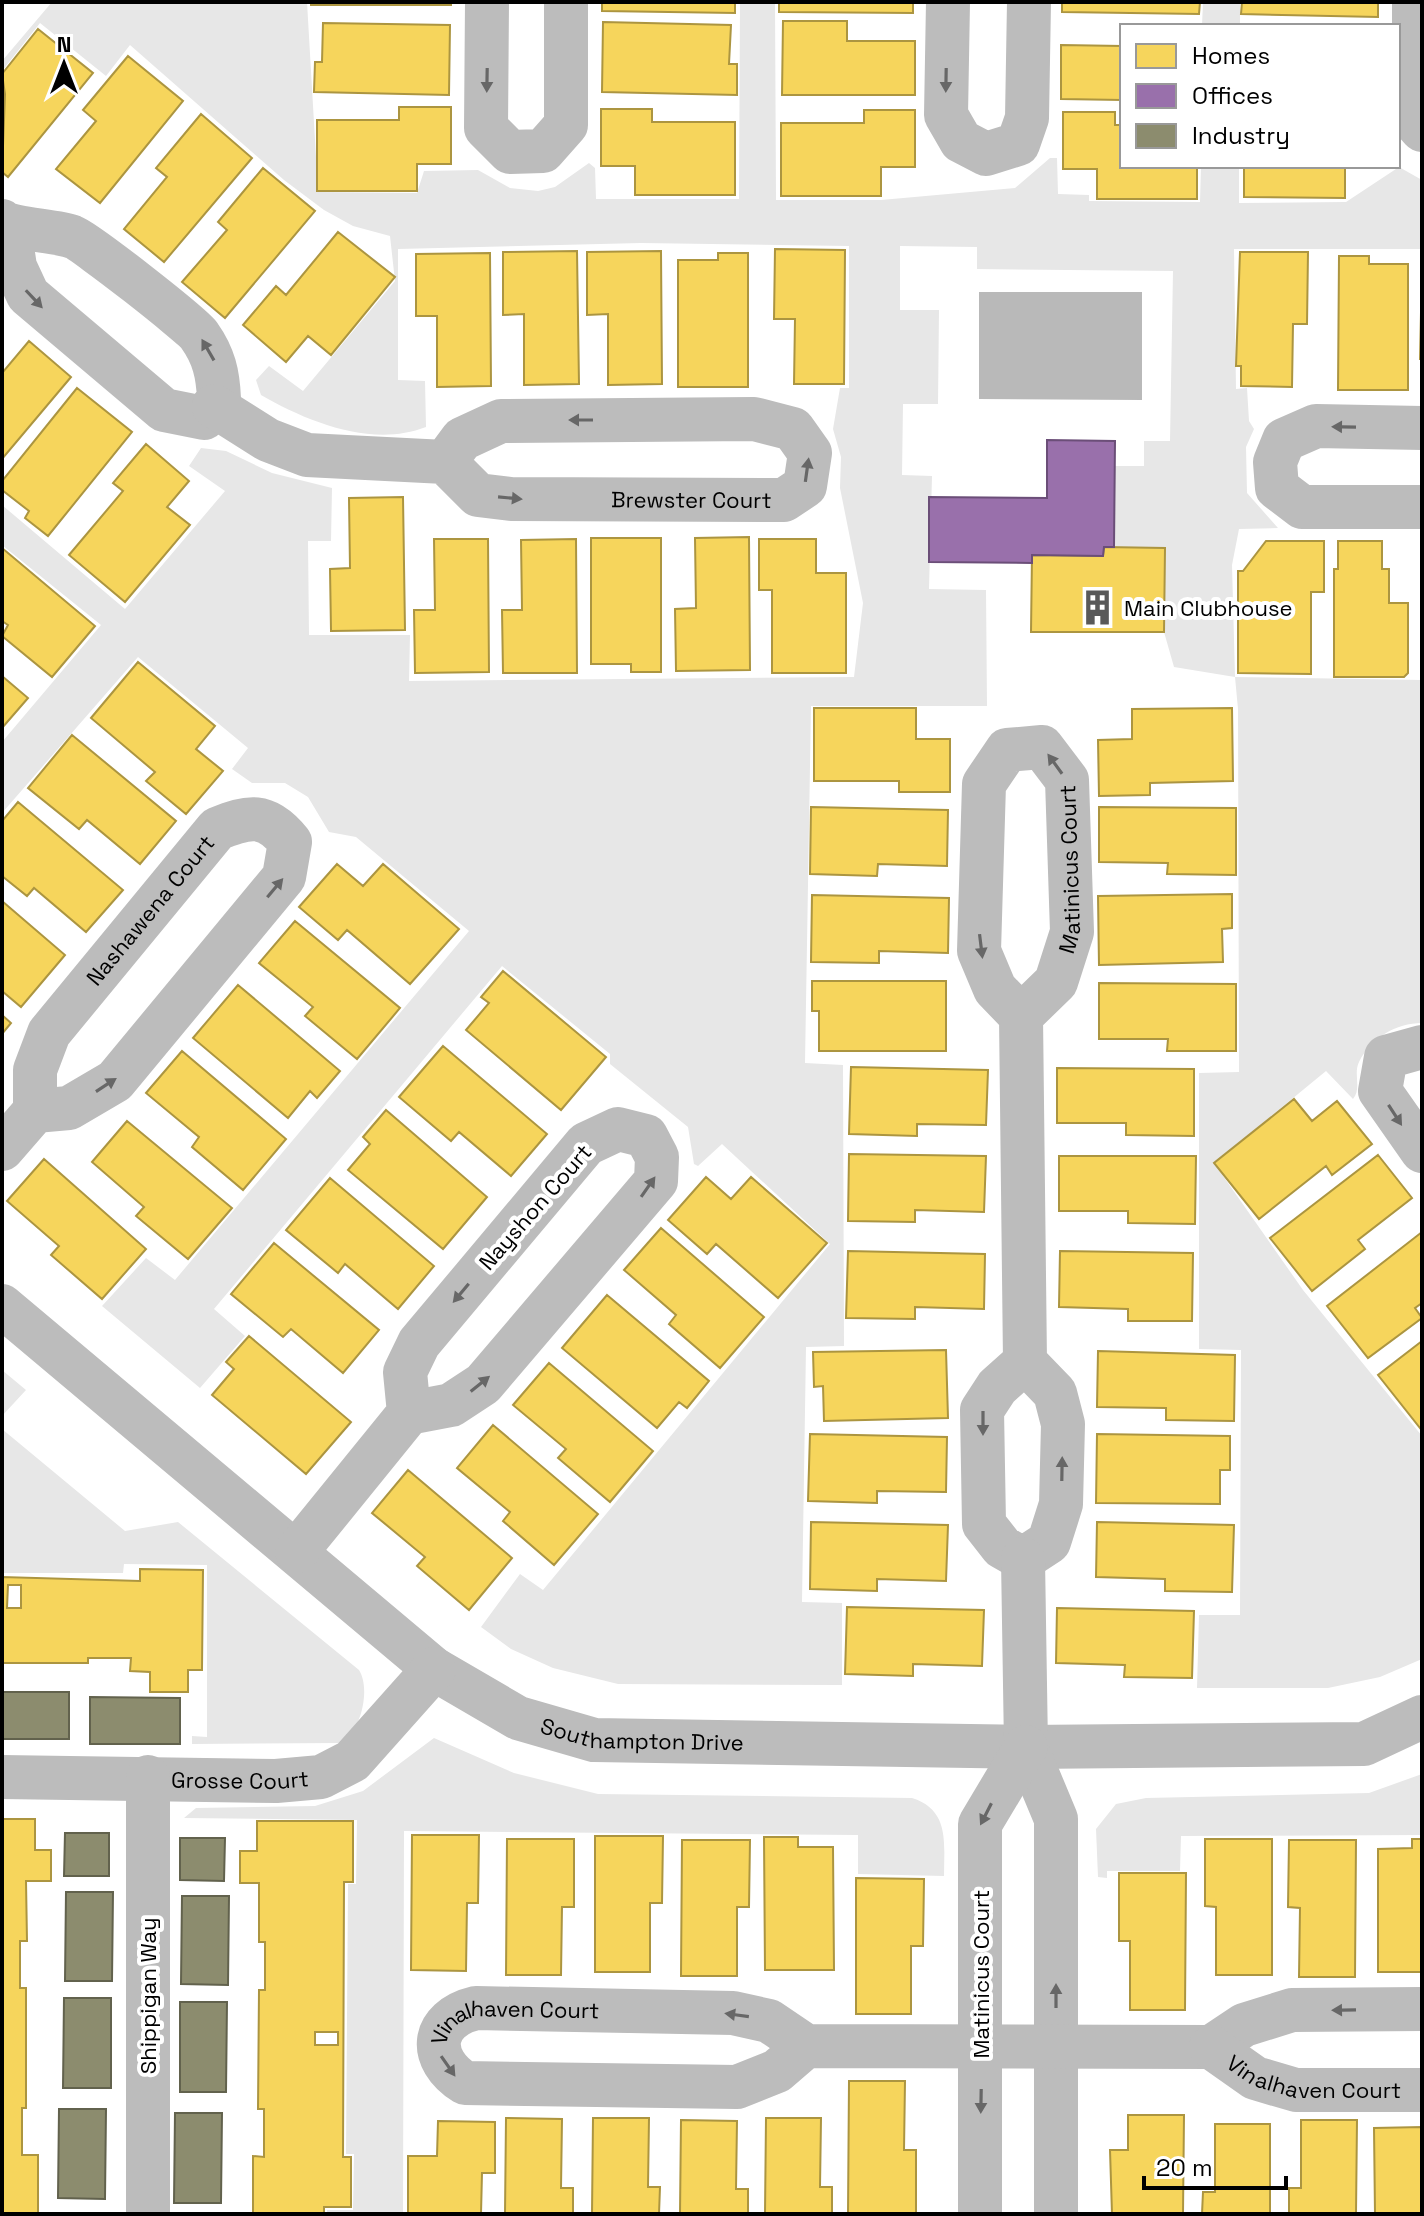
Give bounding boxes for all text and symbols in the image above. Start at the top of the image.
north arrow [24,24,104,104]
legend [1120,24,1400,168]
text: N [57,30,71,58]
text: Homes [1192,40,1270,71]
one-way arrow [480,68,493,93]
one-way arrow [940,68,953,93]
text: Offices [1192,80,1273,111]
text: Industry [1192,120,1290,151]
one-way arrow [25,288,42,308]
one-way arrow [201,339,215,361]
one-way arrow [568,414,593,426]
one-way arrow [1331,420,1356,433]
one-way arrow [801,457,814,482]
street label: Brewster Court [611,485,772,514]
one-way arrow [498,492,523,505]
building icon: Main Clubhouse [1079,589,1117,627]
place label: Main Clubhouse [1124,594,1293,622]
one-way arrow [1047,753,1063,774]
street label: Matinicus Court [1052,784,1086,957]
street label: Nashawena Court [80,829,220,991]
one-way arrow [266,878,283,898]
one-way arrow [974,934,987,959]
one-way arrow [96,1078,117,1093]
one-way arrow [1387,1104,1402,1125]
street label: Nayshon Court [473,1138,597,1276]
one-way arrow [640,1177,655,1198]
one-way arrow [453,1283,470,1303]
one-way arrow [469,1376,490,1393]
one-way arrow [977,1411,989,1436]
one-way arrow [1056,1456,1068,1481]
street label: Southampton Drive [537,1711,744,1756]
street label: Grosse Court [171,1764,310,1795]
one-way arrow [980,1803,993,1826]
street label: Matinicus Court [967,1890,995,2058]
street label: Shippigan Way [134,1918,162,2074]
one-way arrow [1050,1983,1062,2008]
street label: Vinalhaven Court [424,1994,600,2047]
one-way arrow [1331,2004,1356,2016]
one-way arrow [724,2008,749,2021]
street label: Vinalhaven Court [1221,2048,1401,2104]
one-way arrow [440,2055,456,2077]
one-way arrow [975,2089,987,2114]
scale bar [1144,2140,1286,2190]
text: 20 m [1156,2152,1213,2183]

